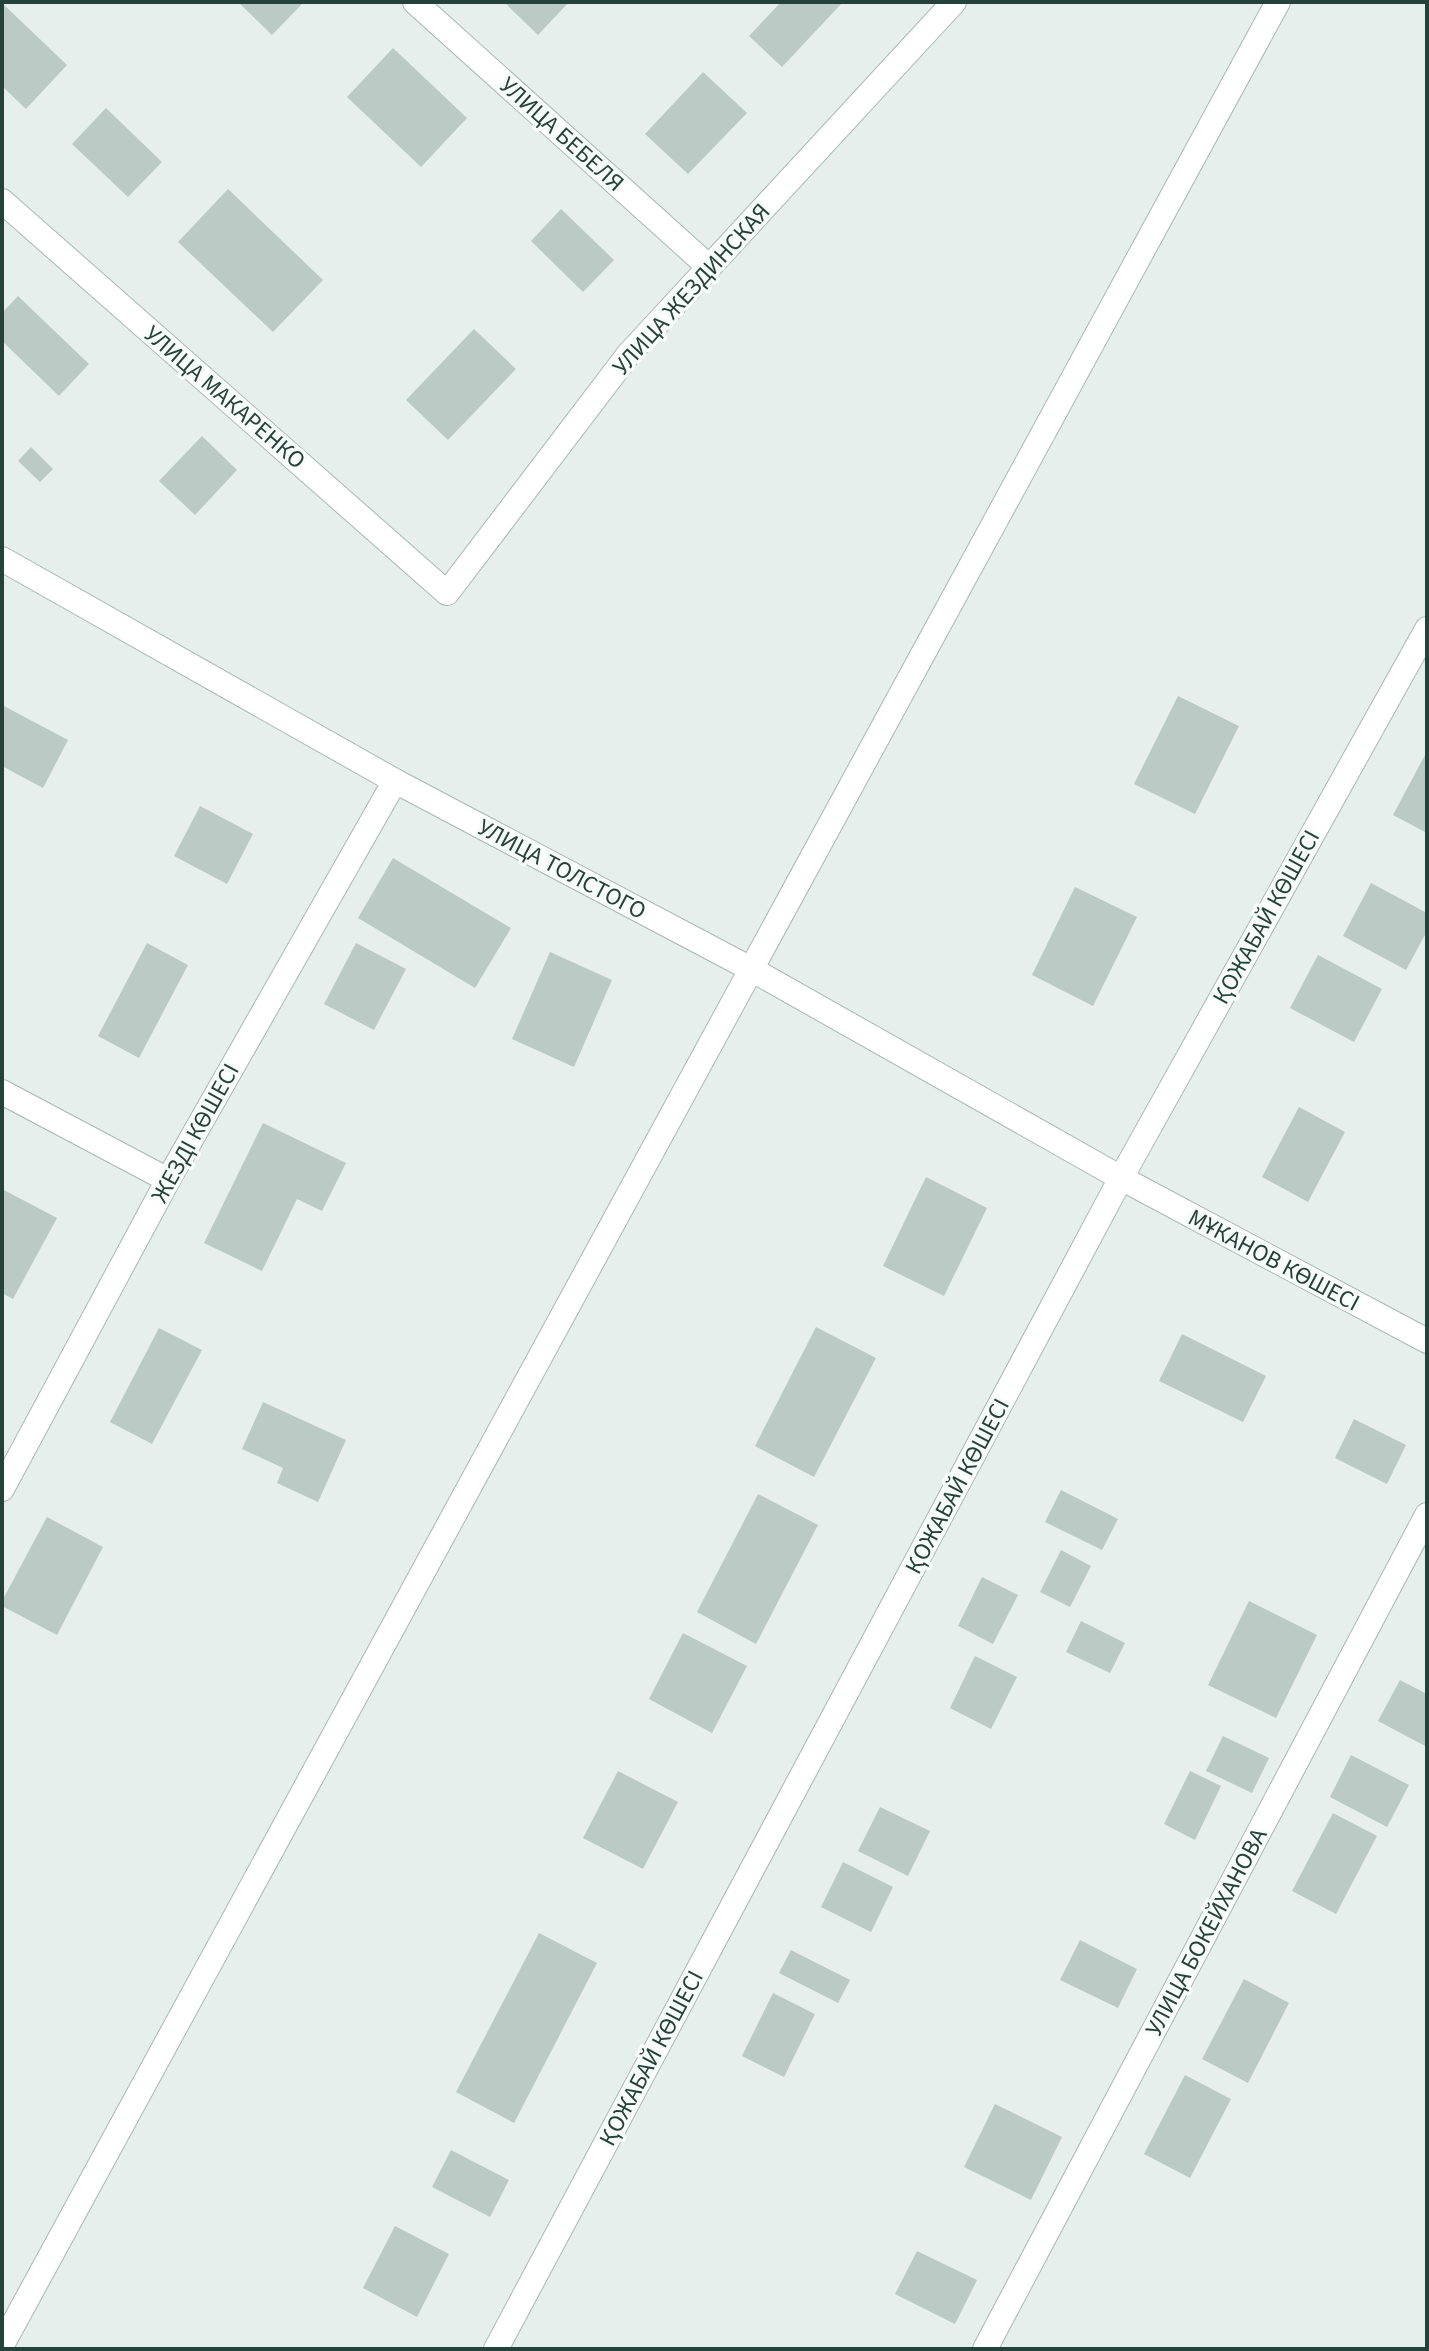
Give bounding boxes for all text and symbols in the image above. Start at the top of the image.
street label: УЛИЦА БЕБЕЛЯ [492,69,632,200]
street label: УЛИЦА ЖЕЗДИНСКАЯ [604,195,778,383]
street label: УЛИЦА МАКАРЕНКО [136,317,313,477]
street label: УЛИЦА ТОЛСТОГО [471,810,652,929]
street label: ҚОЖАБАЙ КӨШЕСІ [1204,824,1329,1011]
street label: ЖЕЗДІ КӨШЕСІ [143,1057,248,1209]
street label: МҰКАНОВ КӨШЕСІ [1182,1200,1366,1320]
street label: ҚОЖАБАЙ КӨШЕСІ [896,1392,1019,1580]
street label: УЛИЦА БОКЕЙХАНОВА [1137,1822,1276,2043]
street label: ҚОЖАБАЙ КӨШЕСІ [590,1964,713,2152]

